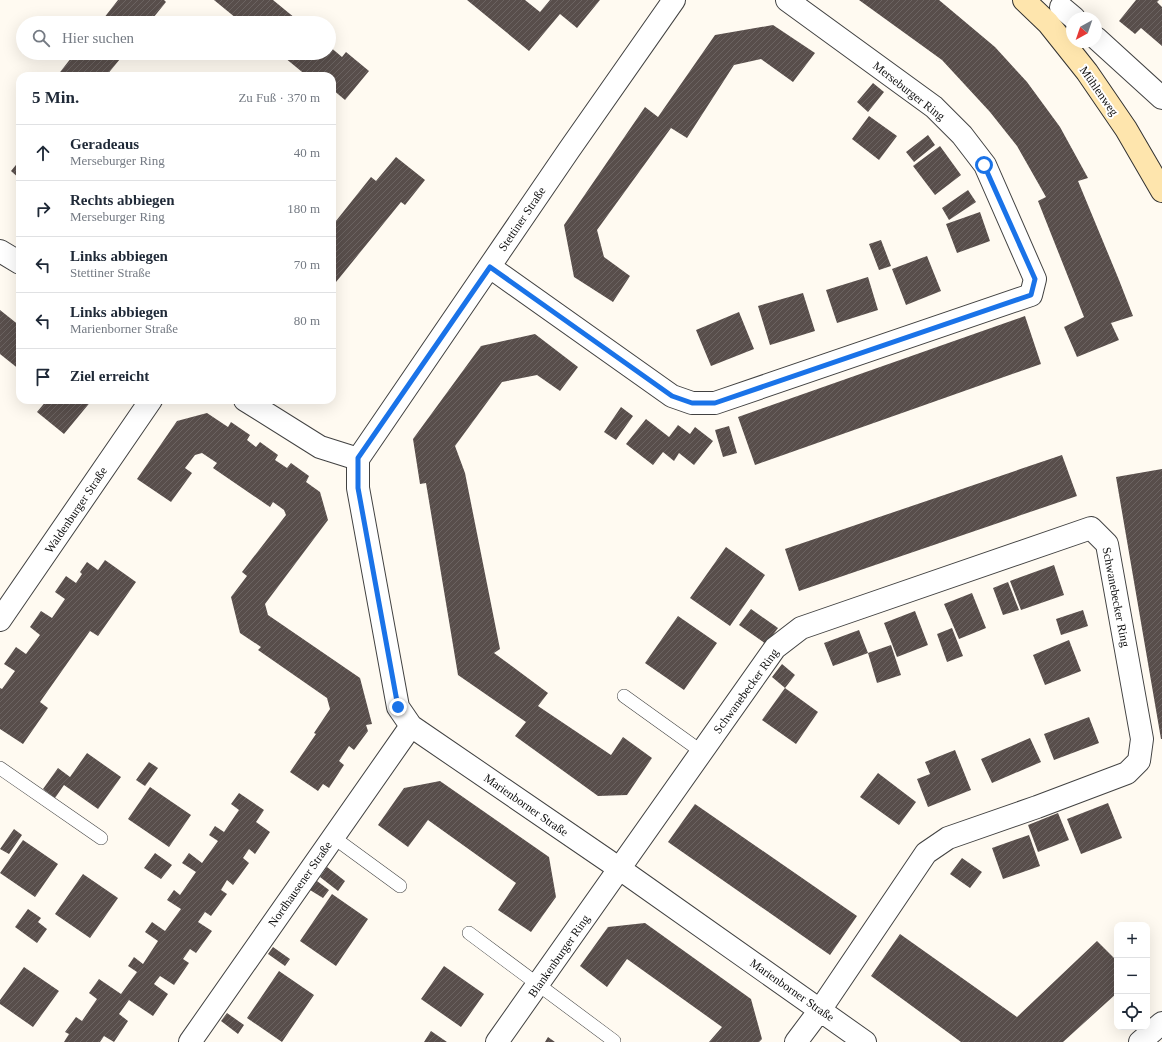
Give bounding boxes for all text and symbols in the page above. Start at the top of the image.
north arrow [1066,12,1102,48]
search box [16,16,336,60]
icon: search [30,27,52,49]
text: Hier suchen [62,30,134,46]
street label: Merseburger Ring [870,59,948,123]
street label: Mühlenweg [1077,64,1121,118]
text: 5 Min. [32,88,79,107]
text: Zu Fuß · 370 m [238,90,320,105]
text: Geradeaus [70,136,139,152]
icon: ahead [32,142,54,164]
text: 40 m [294,145,320,160]
text: Merseburger Ring [70,153,165,168]
route start [975,156,993,174]
street label: Stettiner Straße [495,184,549,254]
text: Rechts abbiegen [70,192,175,208]
icon: right [32,198,54,220]
text: 180 m [287,201,320,216]
text: Merseburger Ring [70,209,165,224]
text: Links abbiegen [70,248,168,264]
icon: left [32,254,54,276]
text: 70 m [294,257,320,272]
text: Stettiner Straße [70,265,151,280]
text: Links abbiegen [70,304,168,320]
icon: left [32,310,54,332]
text: 80 m [294,313,320,328]
text: Marienborner Straße [70,321,178,336]
icon: arrive [32,366,54,388]
text: Ziel erreicht [70,368,149,384]
street label: Waldenburger Straße [42,464,110,556]
street label: Schwanebecker Ring [1099,546,1133,648]
street label: Schwanebecker Ring [710,646,782,736]
route end [389,698,407,716]
street label: Marienborner Straße [481,771,571,839]
street label: Nordhausener Straße [265,839,335,929]
street label: Blankenburger Ring [525,912,593,1000]
map controls [1114,922,1150,1030]
button: + [1114,922,1150,958]
street label: Marienborner Straße [747,956,837,1024]
button: − [1114,958,1150,994]
button: locate [1114,994,1150,1030]

